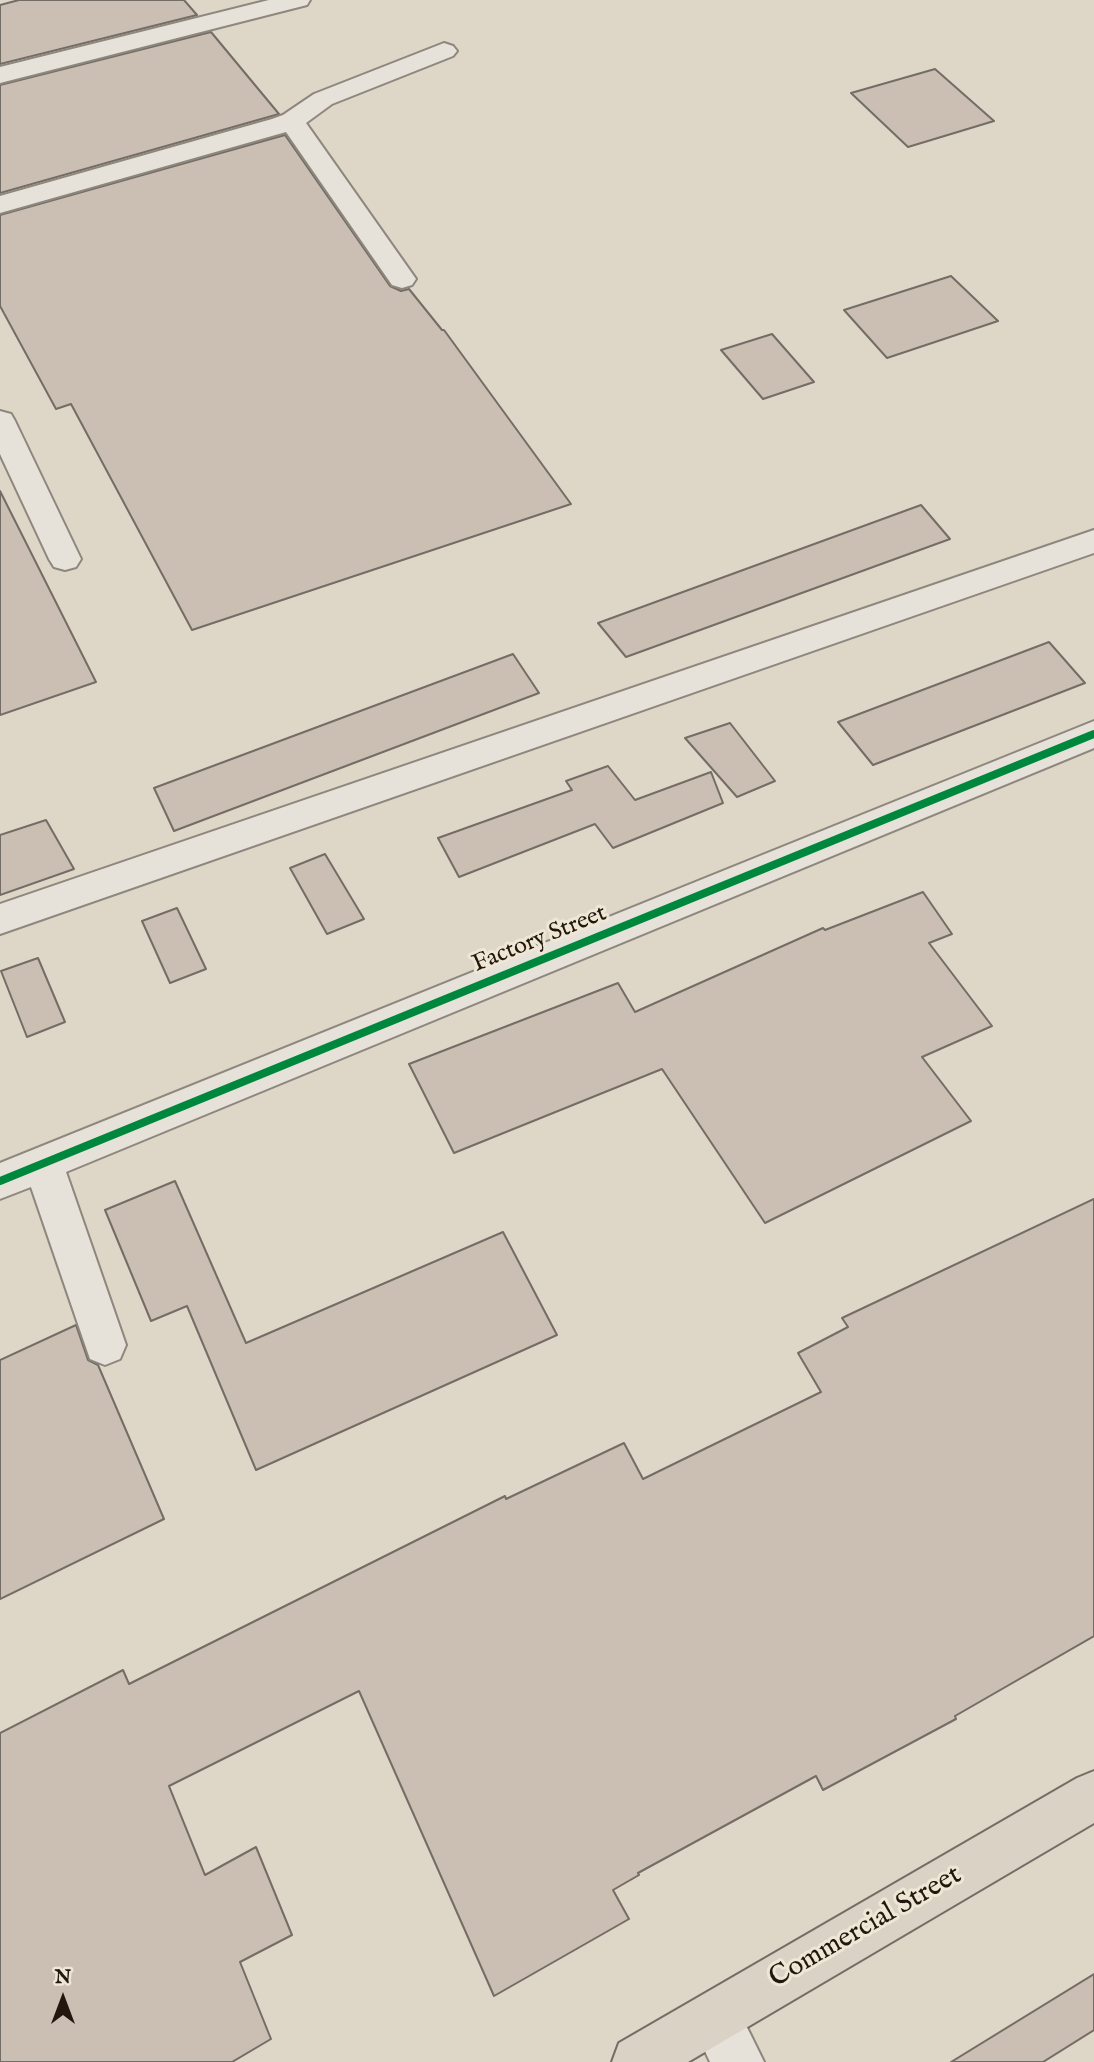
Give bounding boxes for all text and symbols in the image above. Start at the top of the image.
street label: Factory Street [469,900,611,980]
street label: Commercial Street [764,1859,968,1997]
north arrow [28,1964,98,2034]
text: N [55,1966,71,1990]

